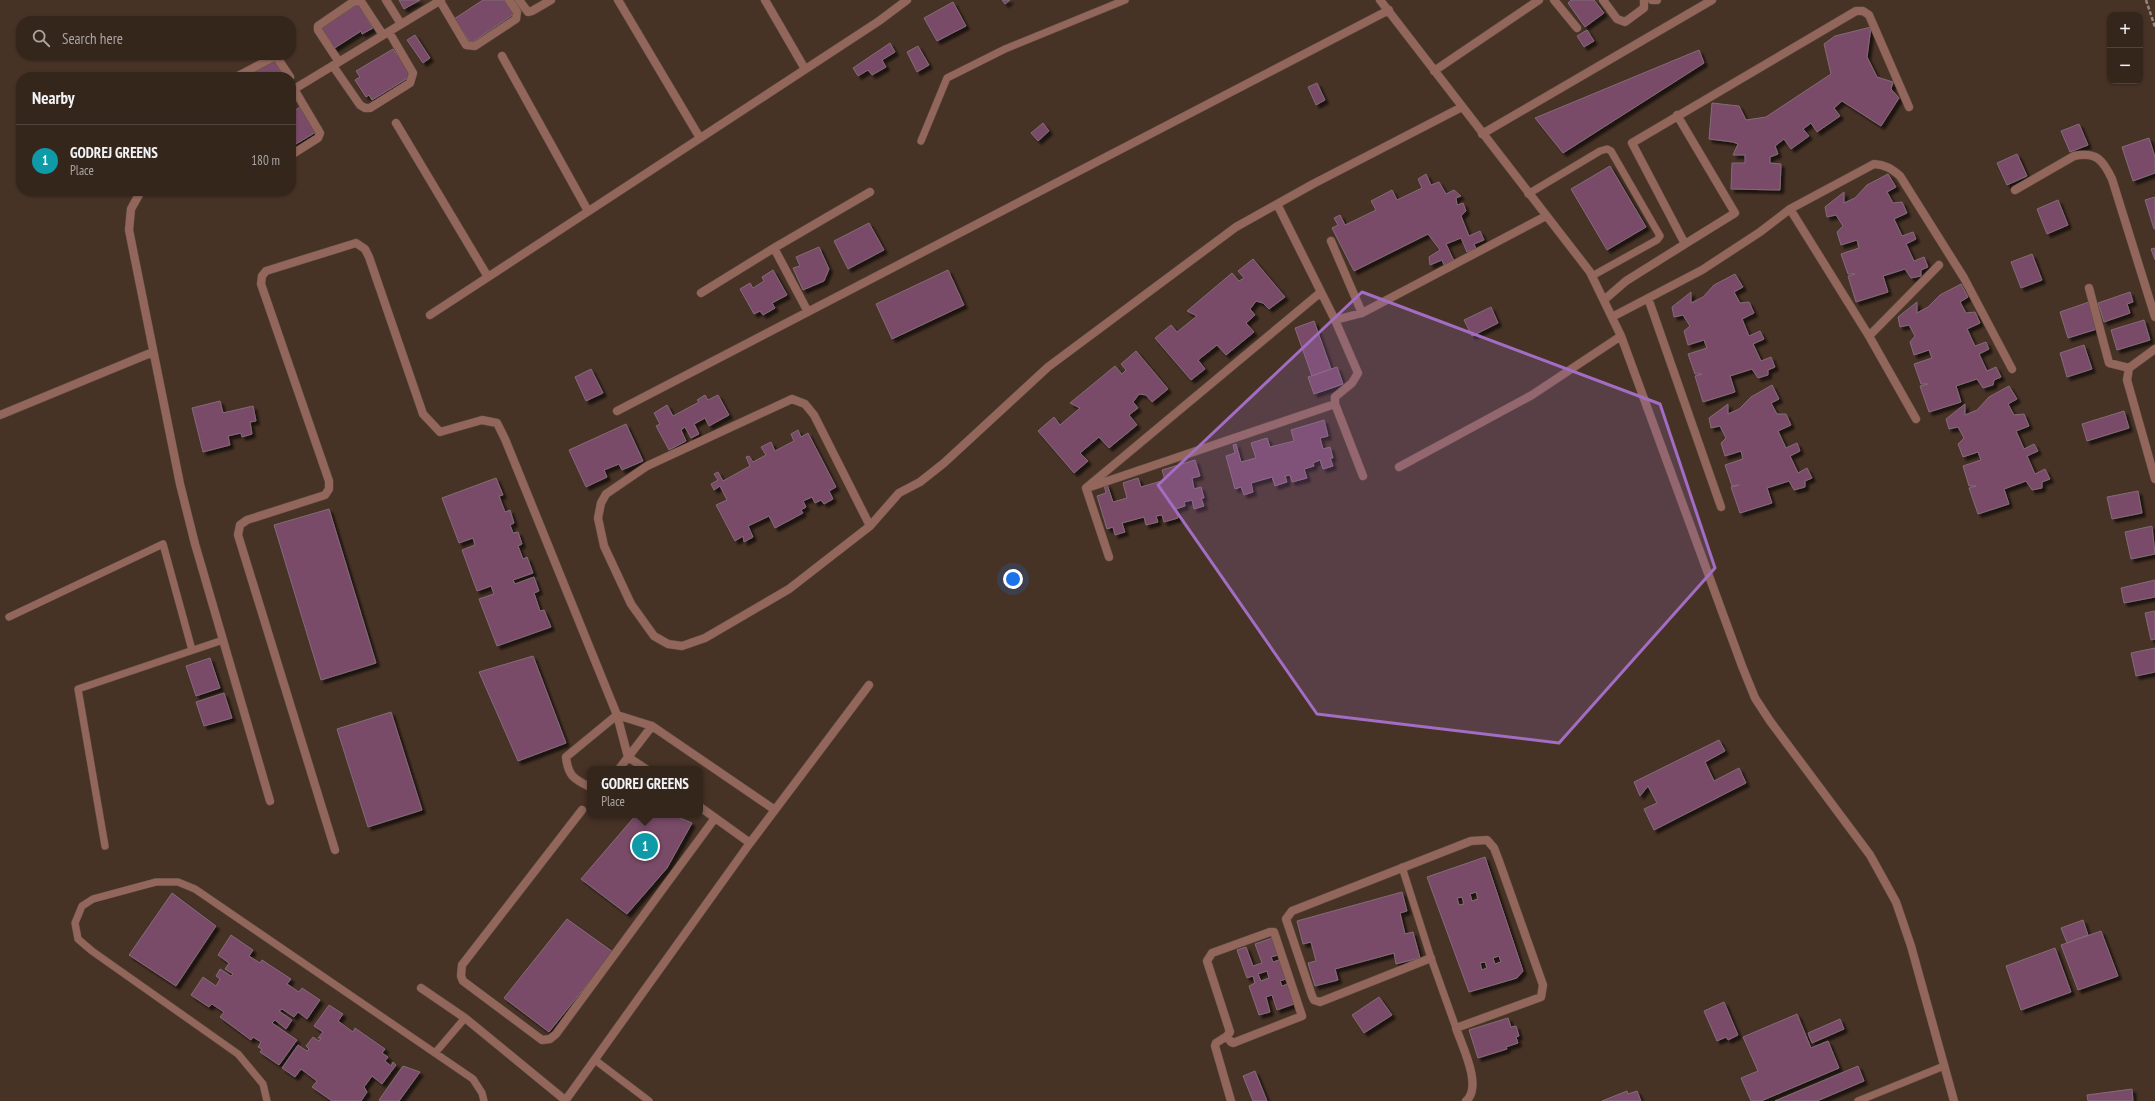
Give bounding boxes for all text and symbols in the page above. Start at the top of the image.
map controls [2107,12,2143,84]
button: + [2107,12,2143,48]
search box [16,16,296,60]
icon: search [30,27,52,49]
text: Search here [62,29,123,48]
button: − [2107,48,2143,84]
text: Nearby [32,87,75,109]
text: GODREJ GREENS [70,143,158,162]
text: 1 [42,152,48,169]
text: 180 m [251,152,280,169]
text: Place [70,162,94,179]
your location [1003,569,1023,589]
popup [587,766,703,818]
text: GODREJ GREENS [601,774,689,793]
text: Place [601,793,625,810]
pin: 1 [632,831,658,861]

